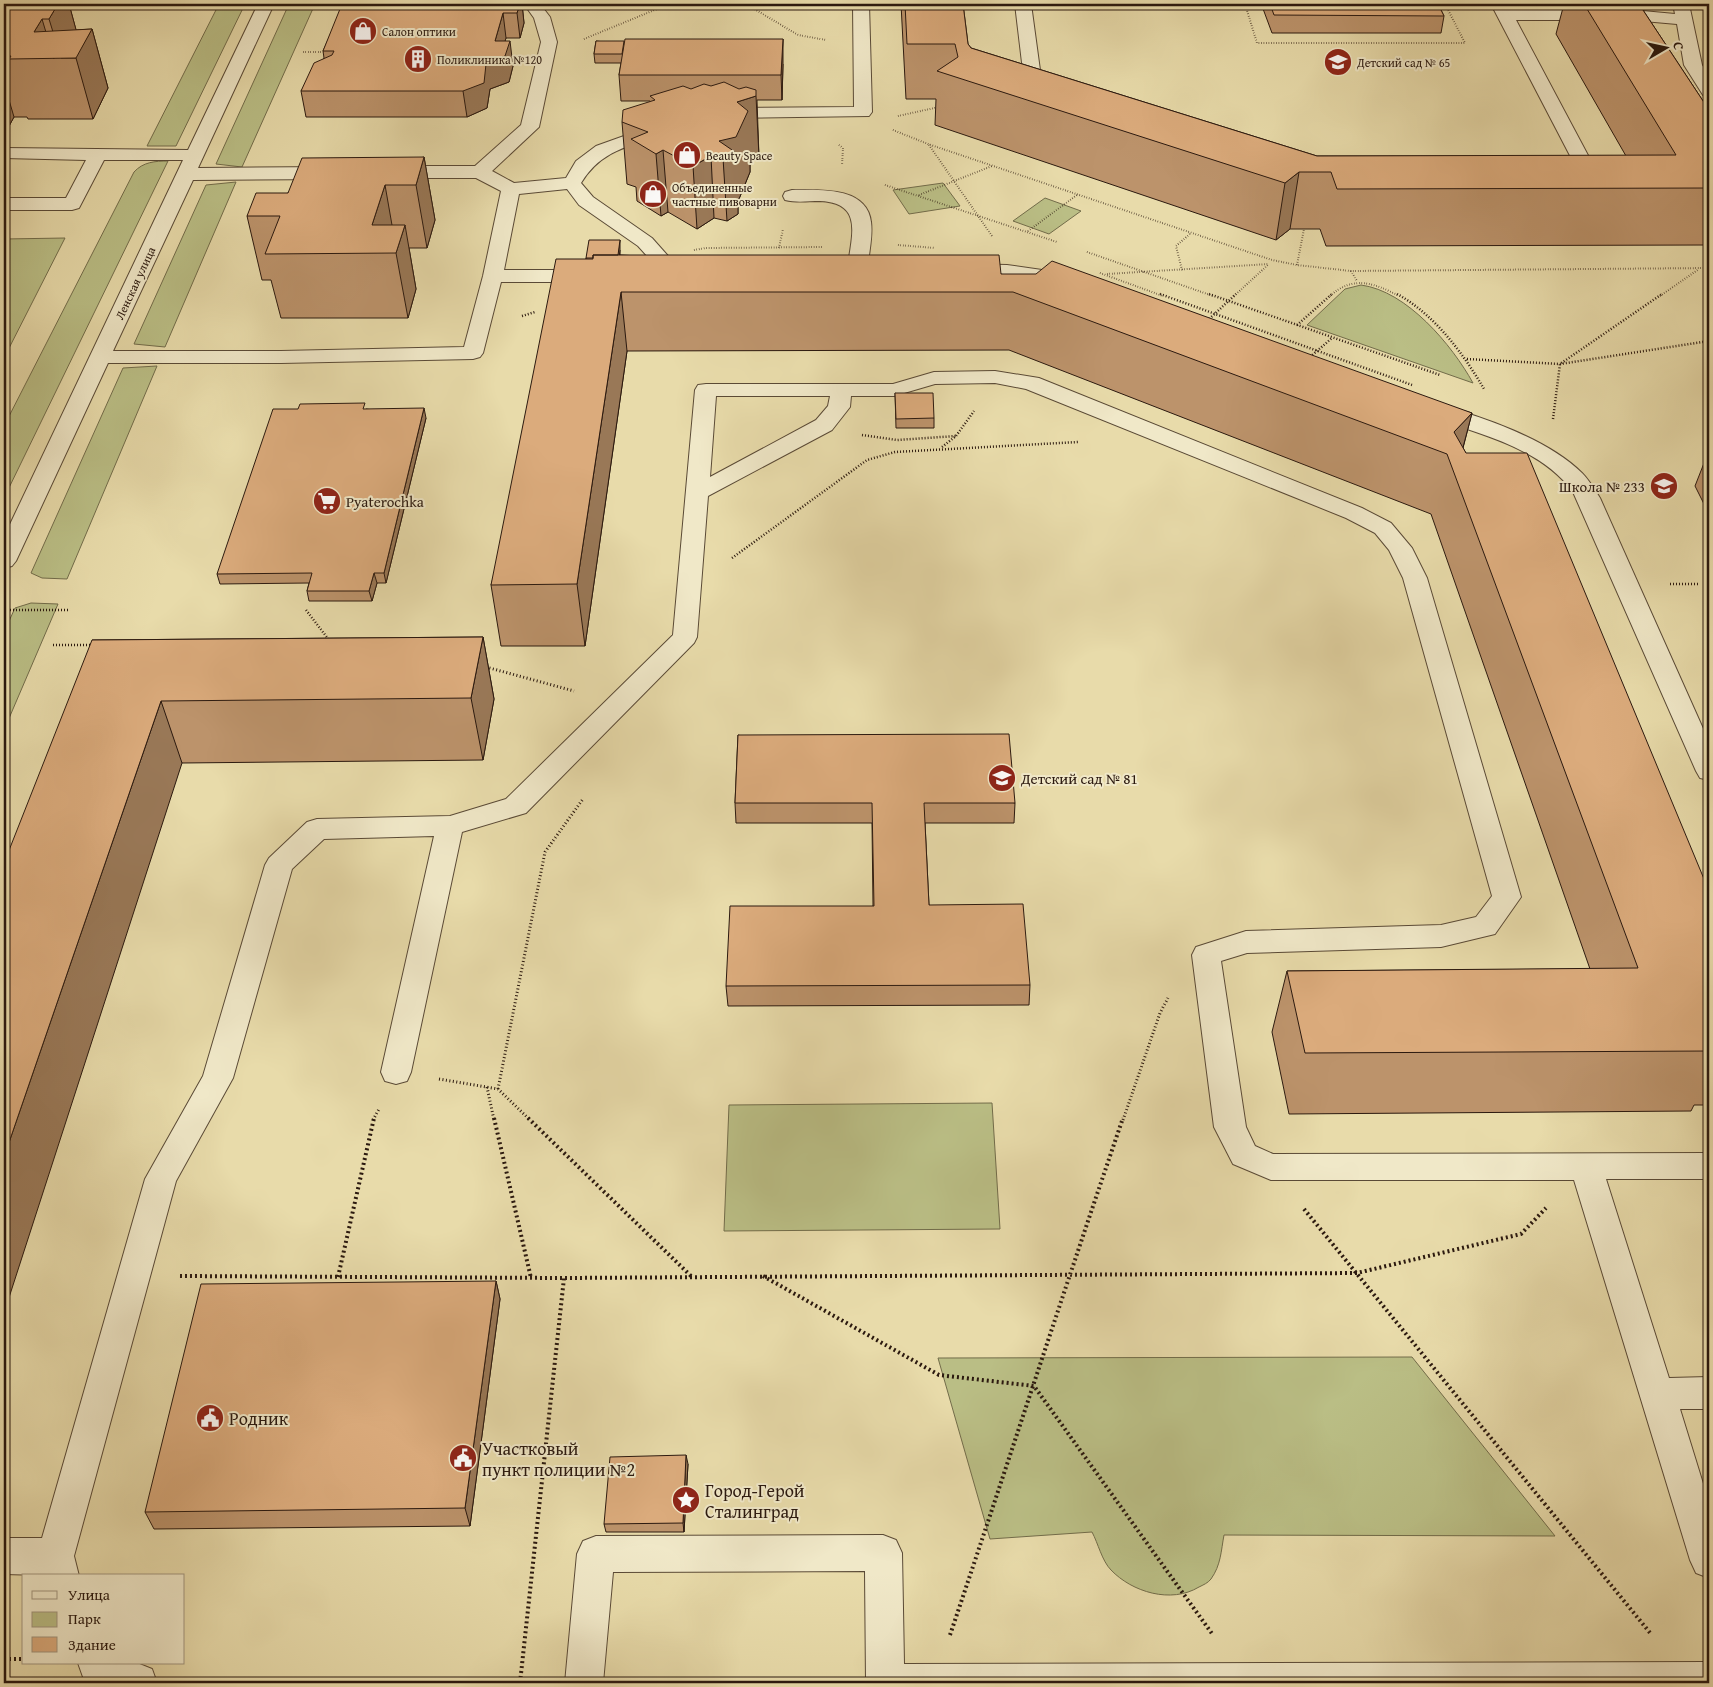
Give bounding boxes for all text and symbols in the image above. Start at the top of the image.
shop icon: Салон оптики [348,16,378,46]
north arrow [1640,22,1690,72]
place label: Салон оптики [382,23,456,40]
text: С [1668,40,1689,52]
building icon: Поликлиника №120 [403,44,433,74]
school or university icon: Детский сад № 65 [1323,47,1353,77]
place label: Поликлиника №120 [437,51,542,68]
place label: Детский сад № 65 [1356,54,1451,71]
shop icon: Beauty Space [672,140,702,170]
place label: Beauty Space [706,147,773,164]
shop icon: Объединенные частные пивоварни [638,179,668,209]
place label: Объединенные частные пивоварни [672,179,777,210]
street label: Ленская улица [111,244,159,322]
school or university icon: Школа № 233 [1649,471,1679,501]
place label: Школа № 233 [1559,476,1645,497]
supermarket icon: Pyaterochka [312,486,342,516]
place label: Pyaterochka [346,491,424,512]
school or university icon: Детский сад № 81 [987,763,1017,793]
place label: Детский сад № 81 [1020,768,1138,789]
public building icon: Родник [195,1403,225,1433]
place label: Родник [229,1405,289,1432]
place label: Участковый пункт полиции №2 [482,1435,635,1483]
public building icon: Участковый пункт полиции №2 [448,1443,478,1473]
place label: Город-Герой Сталинград [705,1477,805,1525]
place icon: Город-Герой Сталинград [671,1485,701,1515]
legend [22,1574,185,1664]
text: Улица [68,1584,111,1605]
text: Парк [68,1608,101,1629]
text: Здание [68,1634,116,1655]

